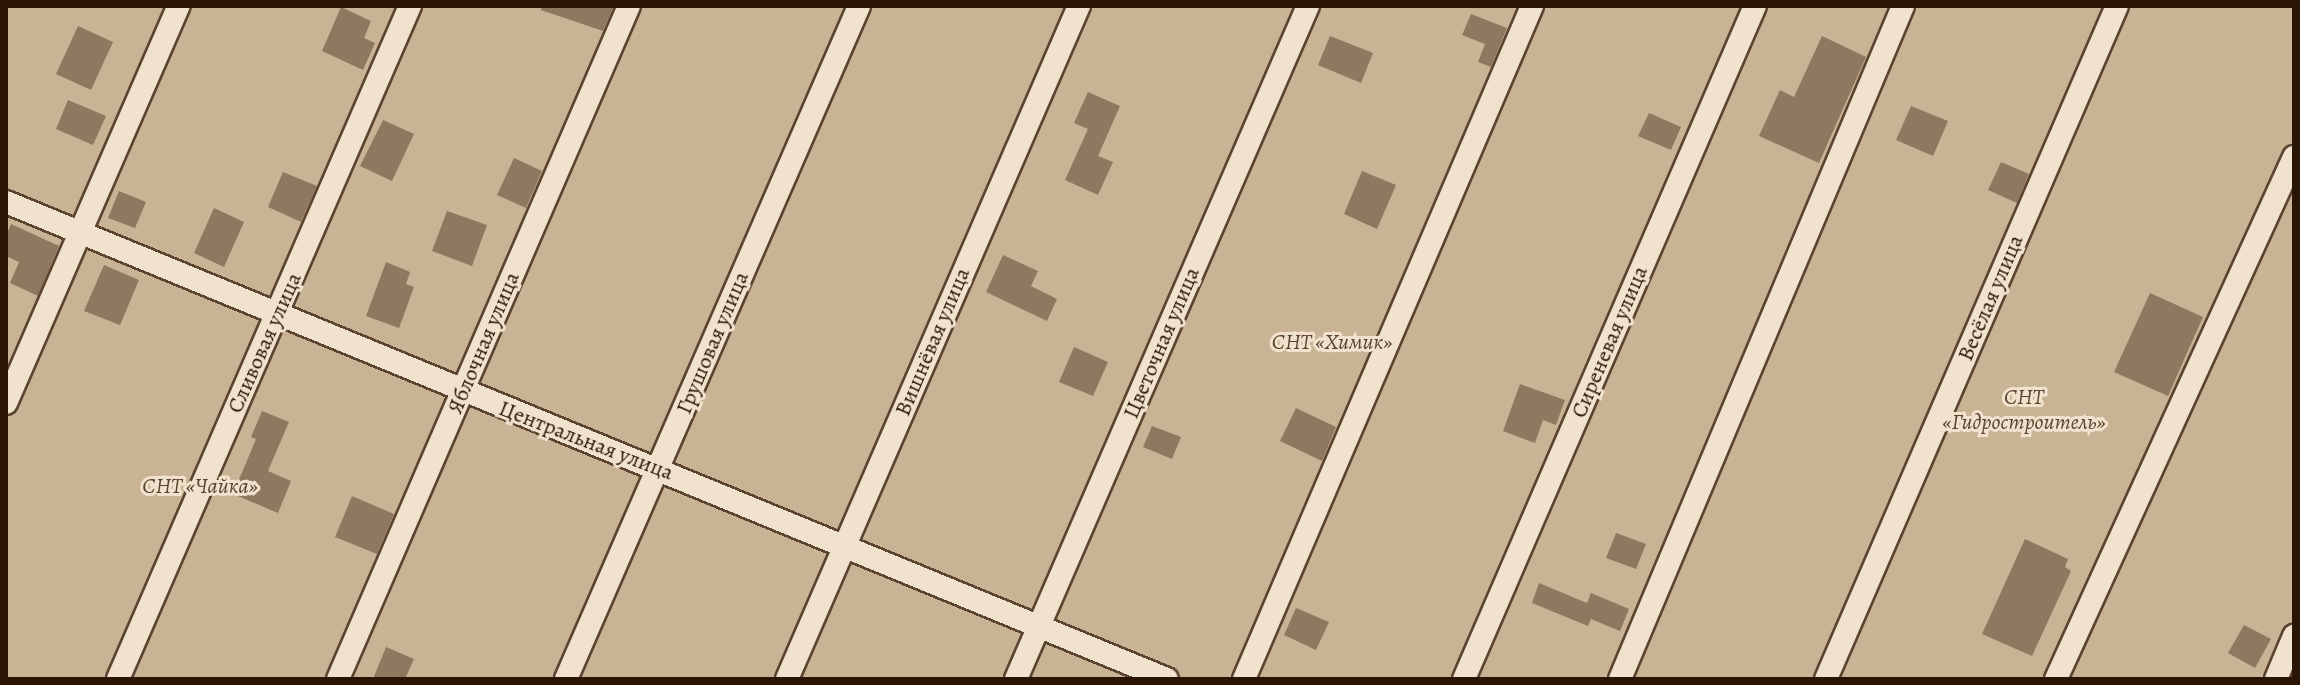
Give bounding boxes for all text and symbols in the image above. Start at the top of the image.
street label: Весёлая улица [1953,231,2029,365]
street label: Сиреневая улица [1566,262,1654,422]
street label: Цветочная улица [1118,263,1206,423]
street label: Вишнёвая улица [890,264,976,420]
street label: Яблочная улица [442,268,526,418]
street label: Грушовая улица [671,268,755,418]
street label: Сливовая улица [222,269,308,417]
park label: СНТ «Химик» [1272,330,1392,356]
park label: СНТ «Гидростроитель» [1943,384,2105,436]
street label: Центральная улица [495,396,677,486]
park label: СНТ «Чайка» [142,474,258,500]

